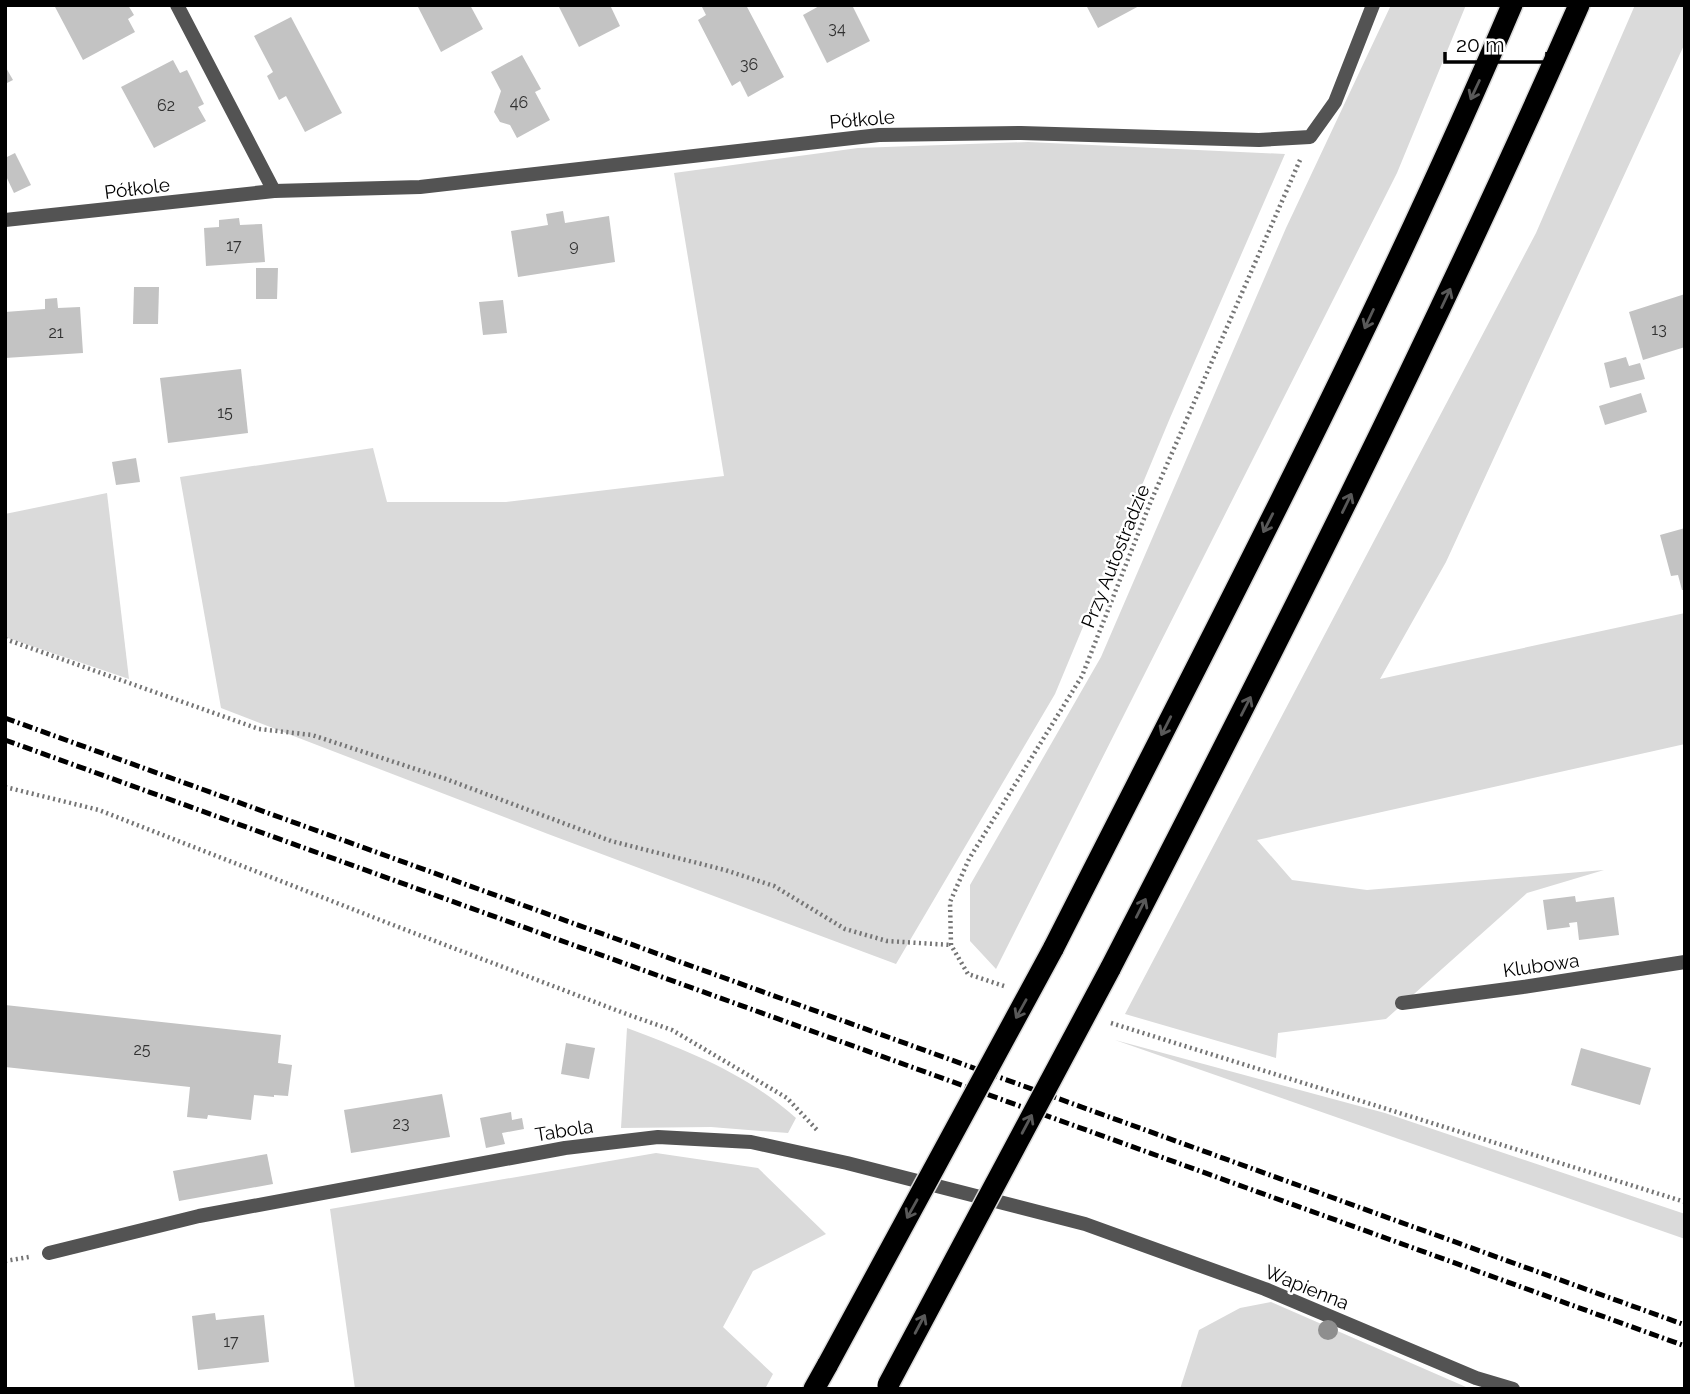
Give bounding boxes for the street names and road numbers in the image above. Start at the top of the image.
street label: Półkole [828,105,896,133]
street label: Półkole [103,173,171,203]
street label: Przy Autostradzie [1076,481,1154,631]
street label: Klubowa [1501,949,1581,981]
street label: Tabola [533,1115,595,1145]
street label: Wapienna [1262,1260,1352,1314]

